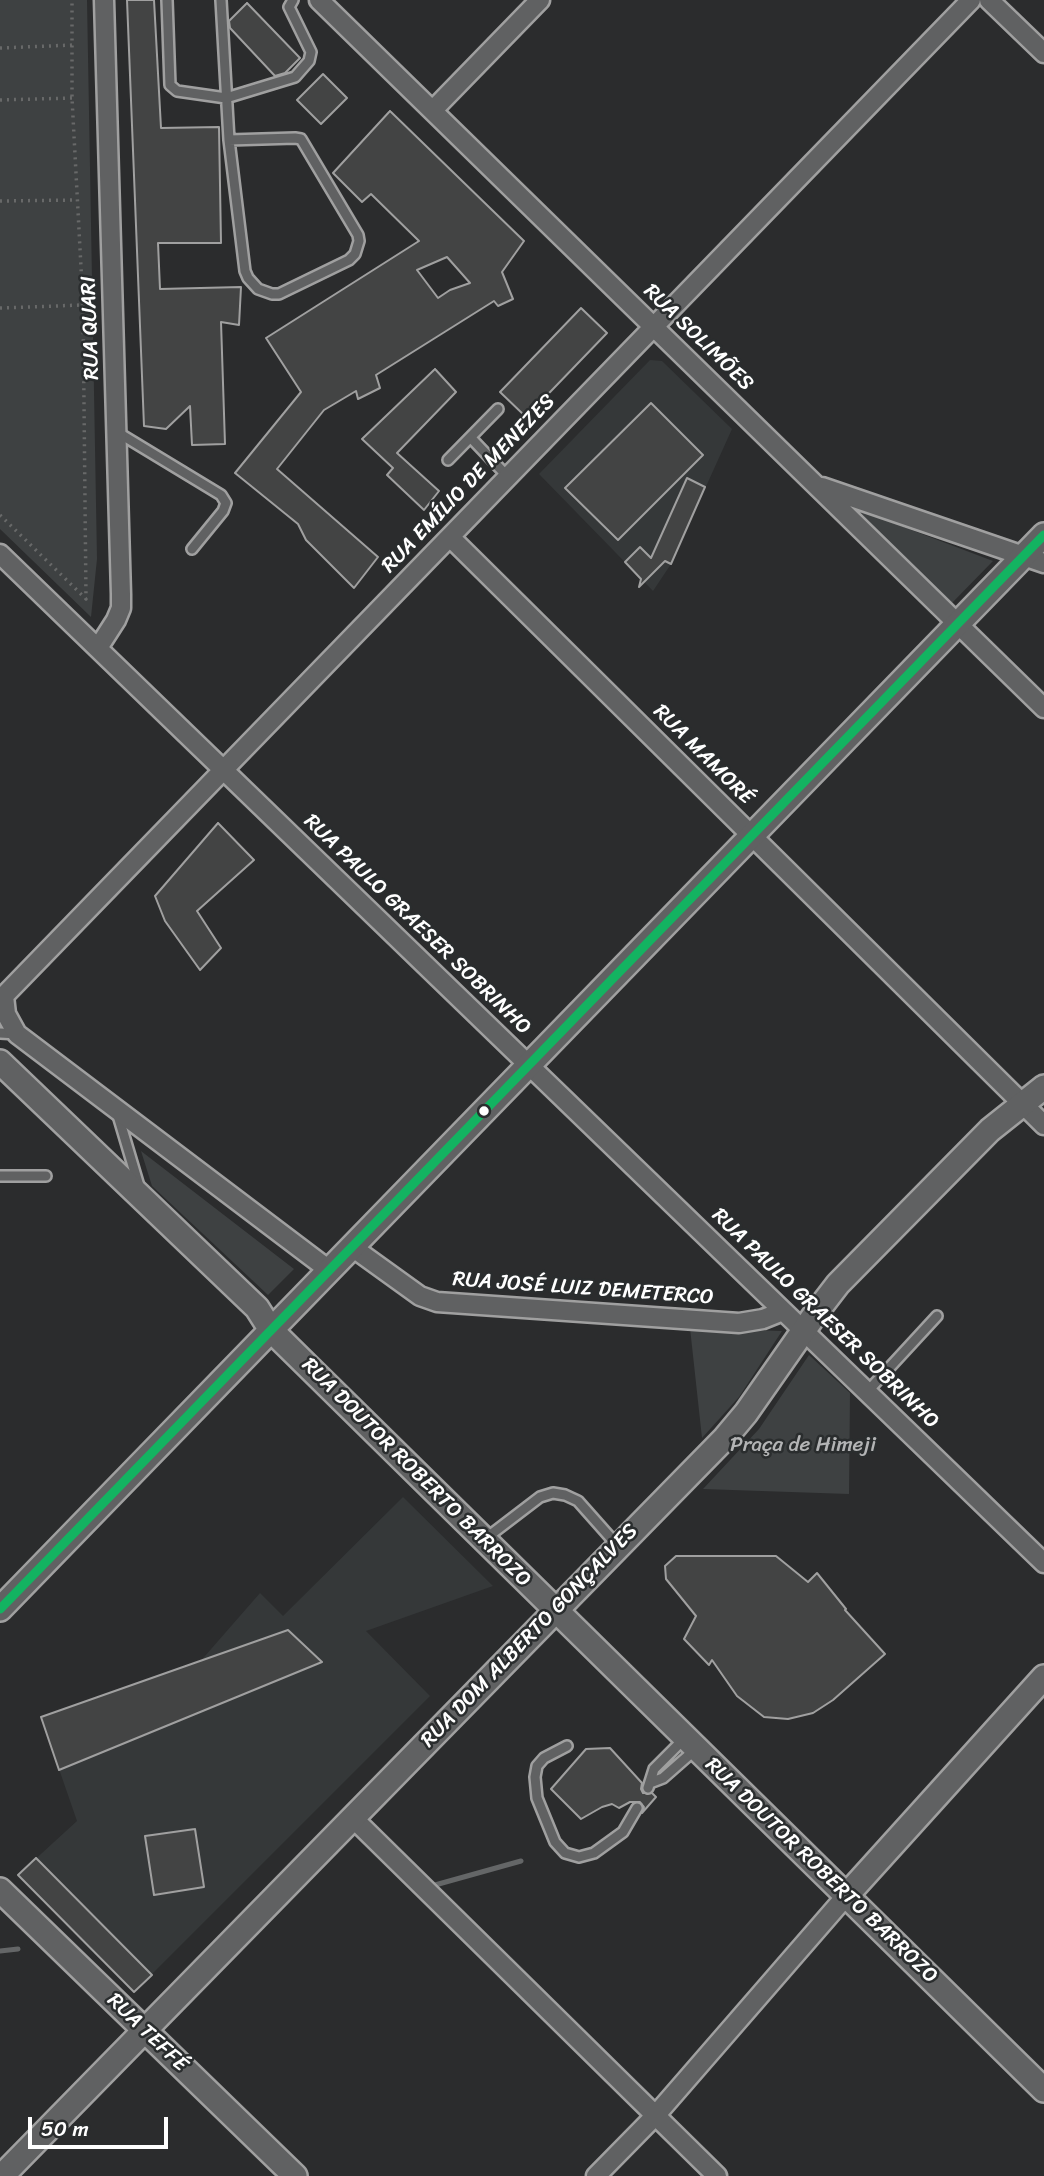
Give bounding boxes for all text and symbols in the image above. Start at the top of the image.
street label: RUA QUARI [77,276,105,380]
street label: RUA SOLIMÕES [638,279,758,397]
street label: RUA EMÍLIO DE MENEZES [377,389,561,579]
street label: RUA MAMORÉ [648,700,758,810]
street label: RUA PAULO GRAESER SOBRINHO [298,809,536,1041]
unlabelled marker [477,1104,491,1118]
street label: RUA PAULO GRAESER SOBRINHO [706,1203,944,1435]
street label: RUA JOSÉ LUIZ DEMETERCO [452,1267,714,1311]
street label: RUA DOUTOR ROBERTO BARROZO [296,1353,536,1593]
park label: Praça de Himeji [730,1433,876,1459]
street label: RUA DOM ALBERTO GONÇALVES [416,1519,644,1753]
street label: RUA DOUTOR ROBERTO BARROZO [699,1753,943,1989]
street label: RUA TEFFÉ [101,1988,193,2078]
scale bar [32,2102,172,2146]
text: 50 m [41,2110,89,2148]

